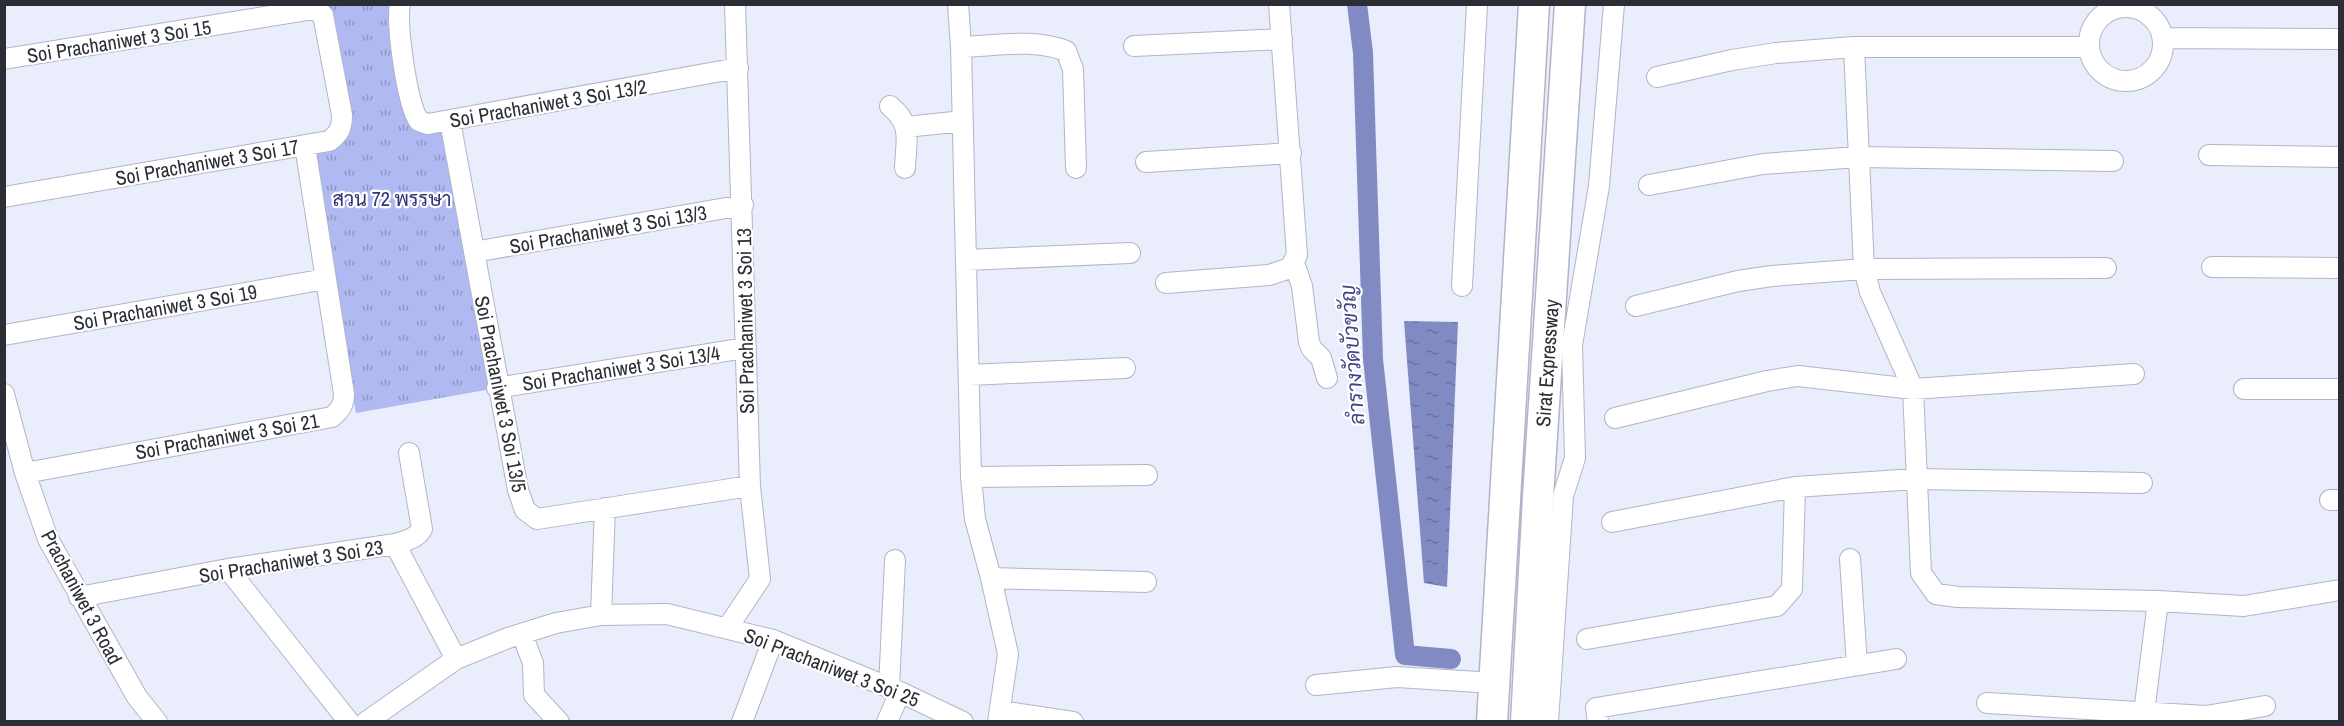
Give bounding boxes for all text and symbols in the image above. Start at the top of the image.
street label: Soi Prachaniwet 3 Soi 15 [25,13,213,69]
street label: Soi Prachaniwet 3 Soi 13/2 [447,72,649,134]
street label: Soi Prachaniwet 3 Soi 17 [113,133,301,191]
park label: สวน 72 พรรษา [333,185,451,212]
street label: Soi Prachaniwet 3 Soi 13/3 [507,198,709,260]
street label: Soi Prachaniwet 3 Soi 13 [730,228,760,414]
street label: Soi Prachaniwet 3 Soi 19 [71,278,259,336]
water label: ลำรางวัดบัวขวัญ [1333,283,1371,426]
street label: Soi Prachaniwet 3 Soi 13/5 [469,293,533,495]
street label: Sirat Expressway [1529,298,1565,428]
street label: Soi Prachaniwet 3 Soi 13/4 [520,339,722,397]
street label: Soi Prachaniwet 3 Soi 21 [133,407,321,465]
street label: Prachaniwet 3 Road [35,525,129,669]
street label: Soi Prachaniwet 3 Soi 23 [197,533,385,589]
street label: Soi Prachaniwet 3 Soi 25 [740,621,924,713]

